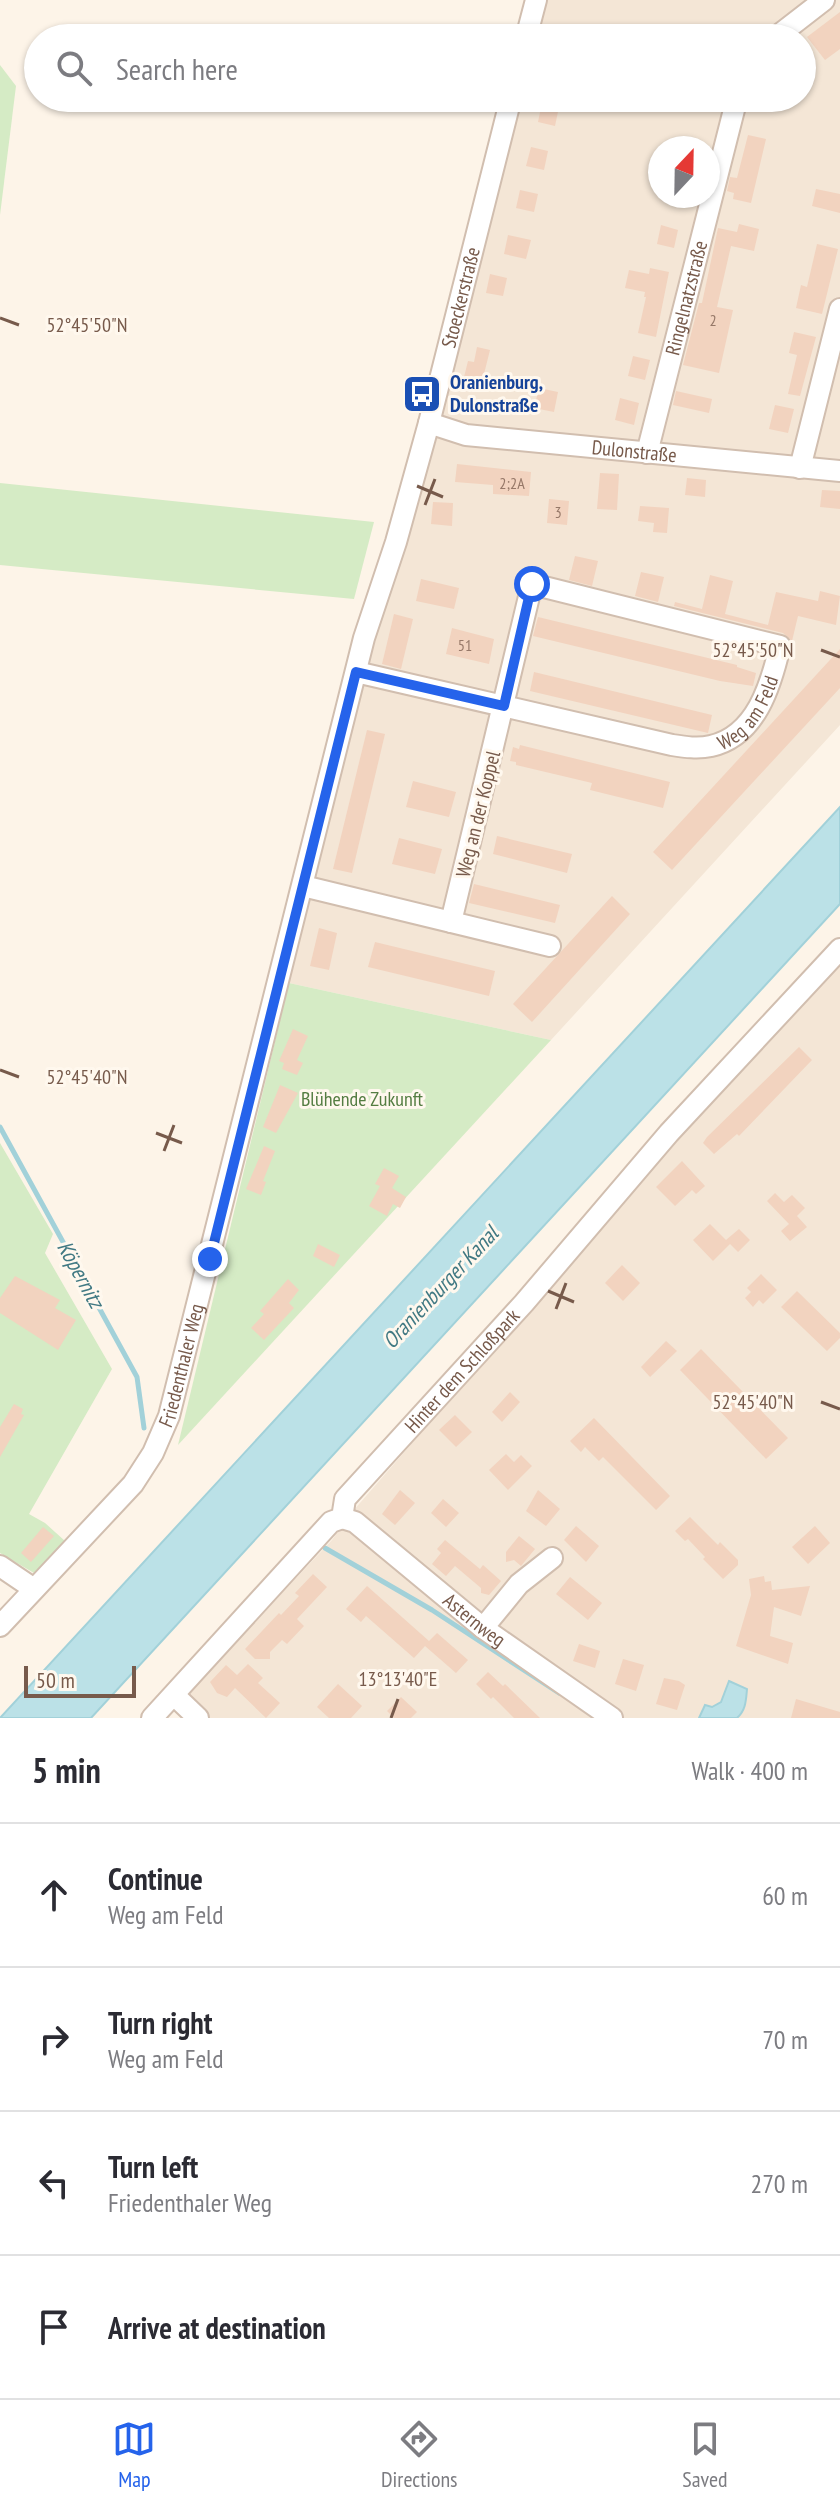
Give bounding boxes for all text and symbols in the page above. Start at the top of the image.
search box [24,24,816,112]
icon: search [52,46,96,90]
text: Search here [116,49,238,88]
north arrow [648,136,720,208]
street label: Ringelnatzstraße [659,238,713,358]
street label: Stoeckerstraße [435,244,486,351]
house number: 2 [709,310,717,330]
text: 52°45'50"N [47,312,127,338]
place label: Oranienburg, Dulonstraße [450,369,543,418]
bus stop icon: Oranienburg, Dulonstraße [401,373,443,415]
street label: Dulonstraße [591,434,678,468]
house number: 2;2A [499,473,525,493]
house number: 3 [554,502,562,522]
route start [514,566,550,602]
house number: 51 [458,635,472,655]
text: 52°45'50"N [713,637,793,663]
street label: Weg am Feld [713,672,784,756]
street label: Weg an der Koppel [450,748,506,880]
text: 52°45'40"N [47,1064,127,1090]
park label: Blühende Zukunft [301,1086,424,1112]
water label: Oranienburger Kanal [376,1219,505,1354]
water label: Köpernitz [51,1235,112,1314]
route end [192,1241,228,1277]
street label: Friedenthaler Weg [153,1301,210,1431]
street label: Hinter dem Schloßpark [399,1303,525,1438]
text: 52°45'40"N [713,1389,793,1415]
street label: Asternweg [438,1587,510,1653]
scale bar [24,1662,136,1698]
text: 50 m [36,1666,75,1694]
text: 13°13'40"E [359,1666,437,1692]
text: 5 min [32,1748,101,1792]
text: Walk · 400 m [691,1754,808,1787]
text: Continue [108,1859,203,1898]
icon: ahead [32,1873,76,1917]
text: 60 m [762,1879,808,1912]
text: Weg am Feld [108,1898,223,1931]
text: Turn right [108,2003,212,2042]
icon: right [32,2017,76,2061]
text: 70 m [762,2023,808,2056]
text: Weg am Feld [108,2042,223,2075]
text: Turn left [108,2147,198,2186]
icon: left [32,2161,76,2205]
text: 270 m [750,2167,808,2200]
text: Friedenthaler Weg [108,2186,272,2219]
icon: arrive [32,2305,76,2349]
text: Arrive at destination [108,2308,326,2347]
tab: Map [112,2417,156,2493]
tab: Directions [381,2417,458,2493]
tab: Saved [682,2417,728,2493]

